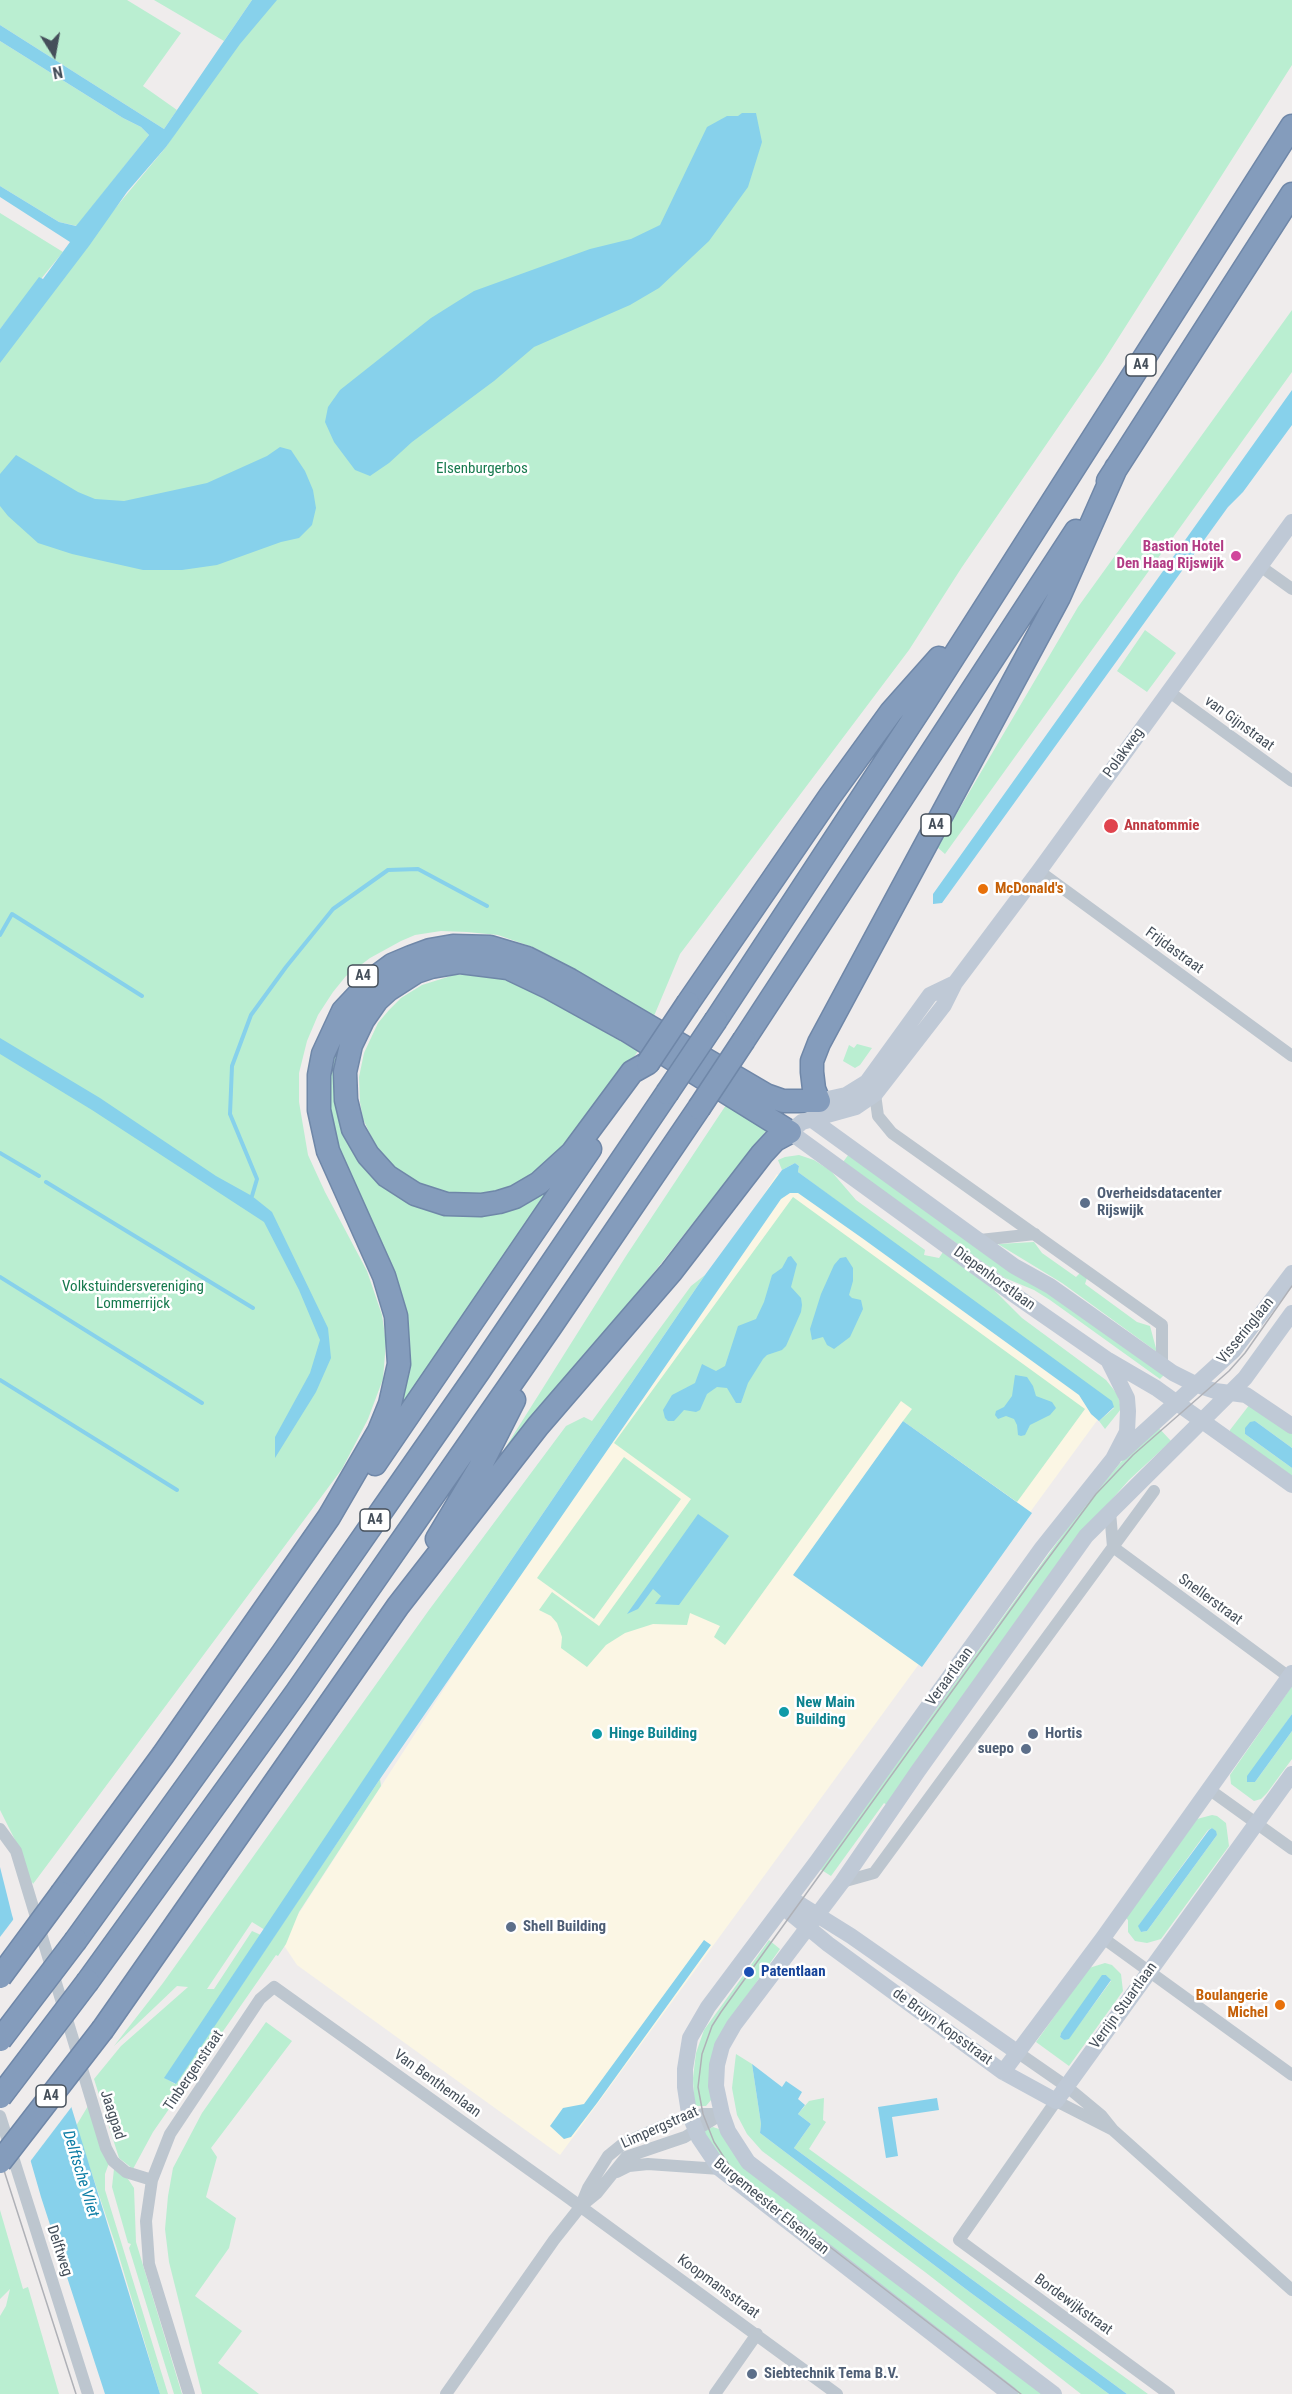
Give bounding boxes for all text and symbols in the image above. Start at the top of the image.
north arrow [24,24,84,84]
text: N [51,62,64,82]
road number: A4 [1126,354,1156,376]
park label: Elsenburgerbos [436,460,528,478]
place label: Bastion Hotel Den Haag Rijswijk [1116,538,1224,573]
marker: Bastion Hotel Den Haag Rijswijk [1229,549,1243,563]
street label: van Gijnstraat [1201,693,1277,755]
street label: Polakweg [1100,725,1148,781]
road number: A4 [921,814,951,836]
marker: Annatommie [1102,817,1120,835]
place label: Annatommie [1124,817,1199,835]
place label: McDonald's [995,880,1063,898]
marker: McDonald's [976,882,990,896]
street label: Frijdastraat [1141,924,1207,978]
road number: A4 [348,965,378,987]
place label: Overheidsdatacenter Rijswijk [1097,1185,1222,1220]
marker: Overheidsdatacenter Rijswijk [1078,1196,1092,1210]
street label: Diepenhorstlaan [950,1243,1038,1315]
park label: Volkstuindersvereniging Lommerrijck [62,1278,204,1313]
street label: Visseringlaan [1214,1294,1278,1368]
road number: A4 [360,1509,390,1531]
street label: Snellerstraat [1174,1571,1246,1629]
street label: Veraartlaan [923,1644,977,1710]
place label: New Main Building [796,1694,855,1729]
marker: New Main Building [777,1705,791,1719]
place label: Hinge Building [609,1725,697,1743]
place label: Hortis [1045,1725,1082,1743]
marker: Hinge Building [590,1727,604,1741]
marker: Hortis [1026,1727,1040,1741]
place label: suepo [978,1740,1014,1758]
marker: suepo [1019,1742,1033,1756]
place label: Shell Building [523,1918,606,1936]
marker: Shell Building [504,1920,518,1934]
street label: Verrijn Stuartlaan [1086,1959,1162,2053]
place label: Patentlaan [761,1963,826,1981]
marker: Patentlaan [742,1965,756,1979]
street label: de Bruyn Kopsstraat [889,1985,995,2069]
place label: Boulangerie Michel [1196,1987,1268,2022]
marker: Boulangerie Michel [1273,1998,1287,2012]
street label: Tinbergenstraat [160,2027,228,2115]
street label: Van Benthemlaan [390,2046,484,2122]
road number: A4 [36,2085,66,2107]
street label: Jaagpad [96,2088,128,2142]
street label: Limpergstraat [619,2103,701,2153]
water label: Delftsche Vliet [58,2128,102,2220]
street label: Burgemeester Elsenlaan [710,2155,832,2259]
street label: Delftweg [42,2223,76,2279]
street label: Koopmansstraat [673,2251,763,2323]
street label: Bordewijkstraat [1030,2271,1116,2339]
place label: Siebtechnik Tema B.V. [764,2365,899,2383]
marker: Siebtechnik Tema B.V. [745,2367,759,2381]

